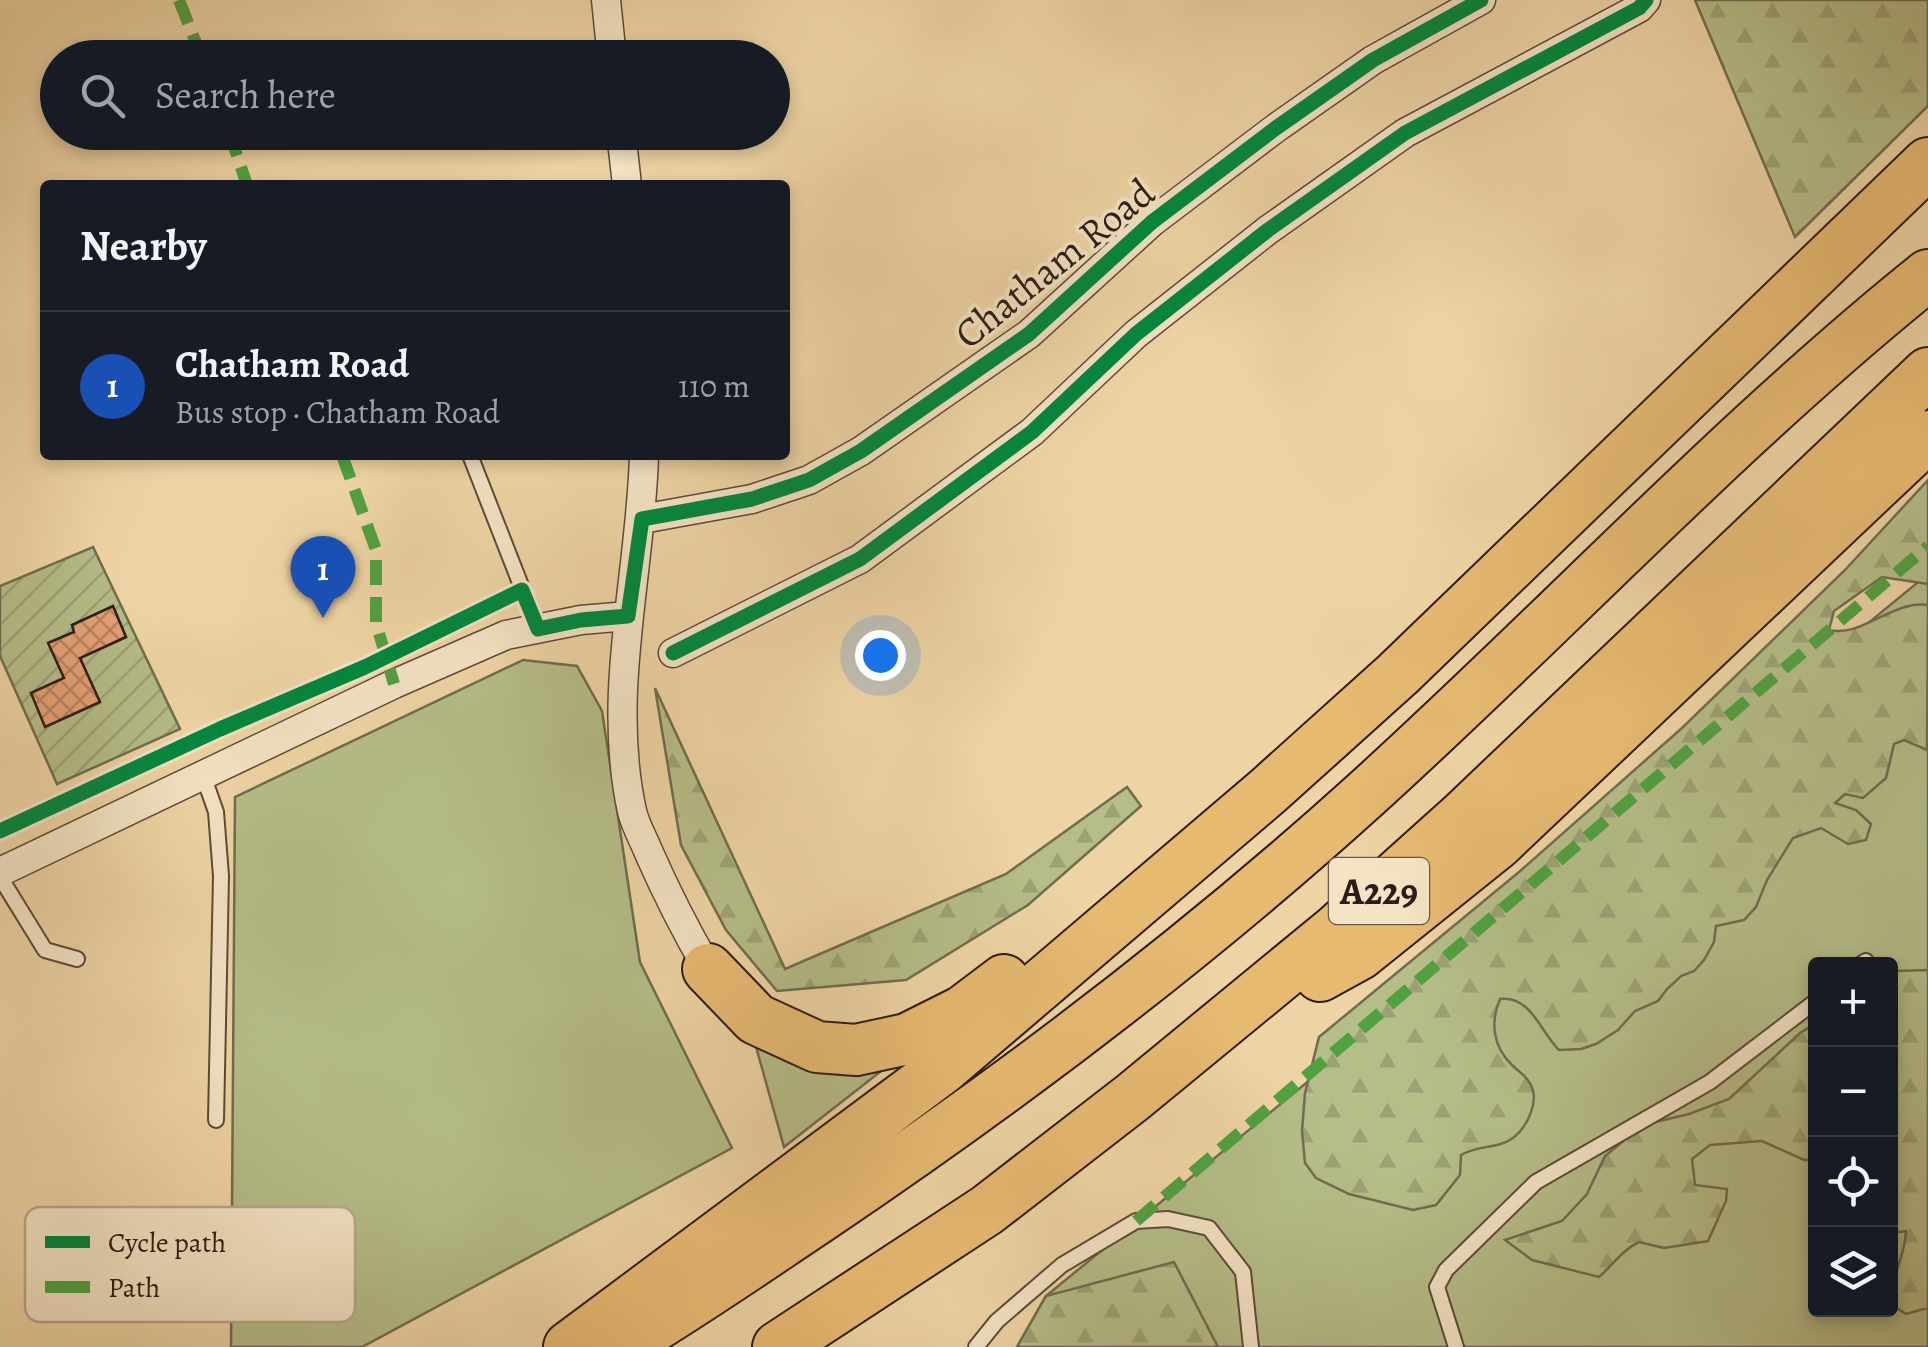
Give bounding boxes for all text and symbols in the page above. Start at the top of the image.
search box [40,40,790,150]
icon: search [75,68,130,123]
text: Search here [155,69,336,121]
street label: Chatham Road [943,165,1166,361]
text: Nearby [80,217,207,274]
text: Chatham Road [175,338,409,390]
text: 1 [107,364,118,408]
text: 110 m [678,364,750,408]
text: Bus stop · Chatham Road [175,390,500,434]
pin: 1 [290,536,356,618]
your location [855,630,906,681]
road number: A229 [1329,858,1429,924]
map controls [1808,957,1898,1317]
button: + [1808,957,1898,1047]
button: − [1808,1047,1898,1137]
button: locate [1808,1137,1898,1227]
legend [25,1207,355,1322]
text: Cycle path [108,1224,226,1262]
button: layers [1808,1227,1898,1317]
text: Path [108,1269,160,1307]

